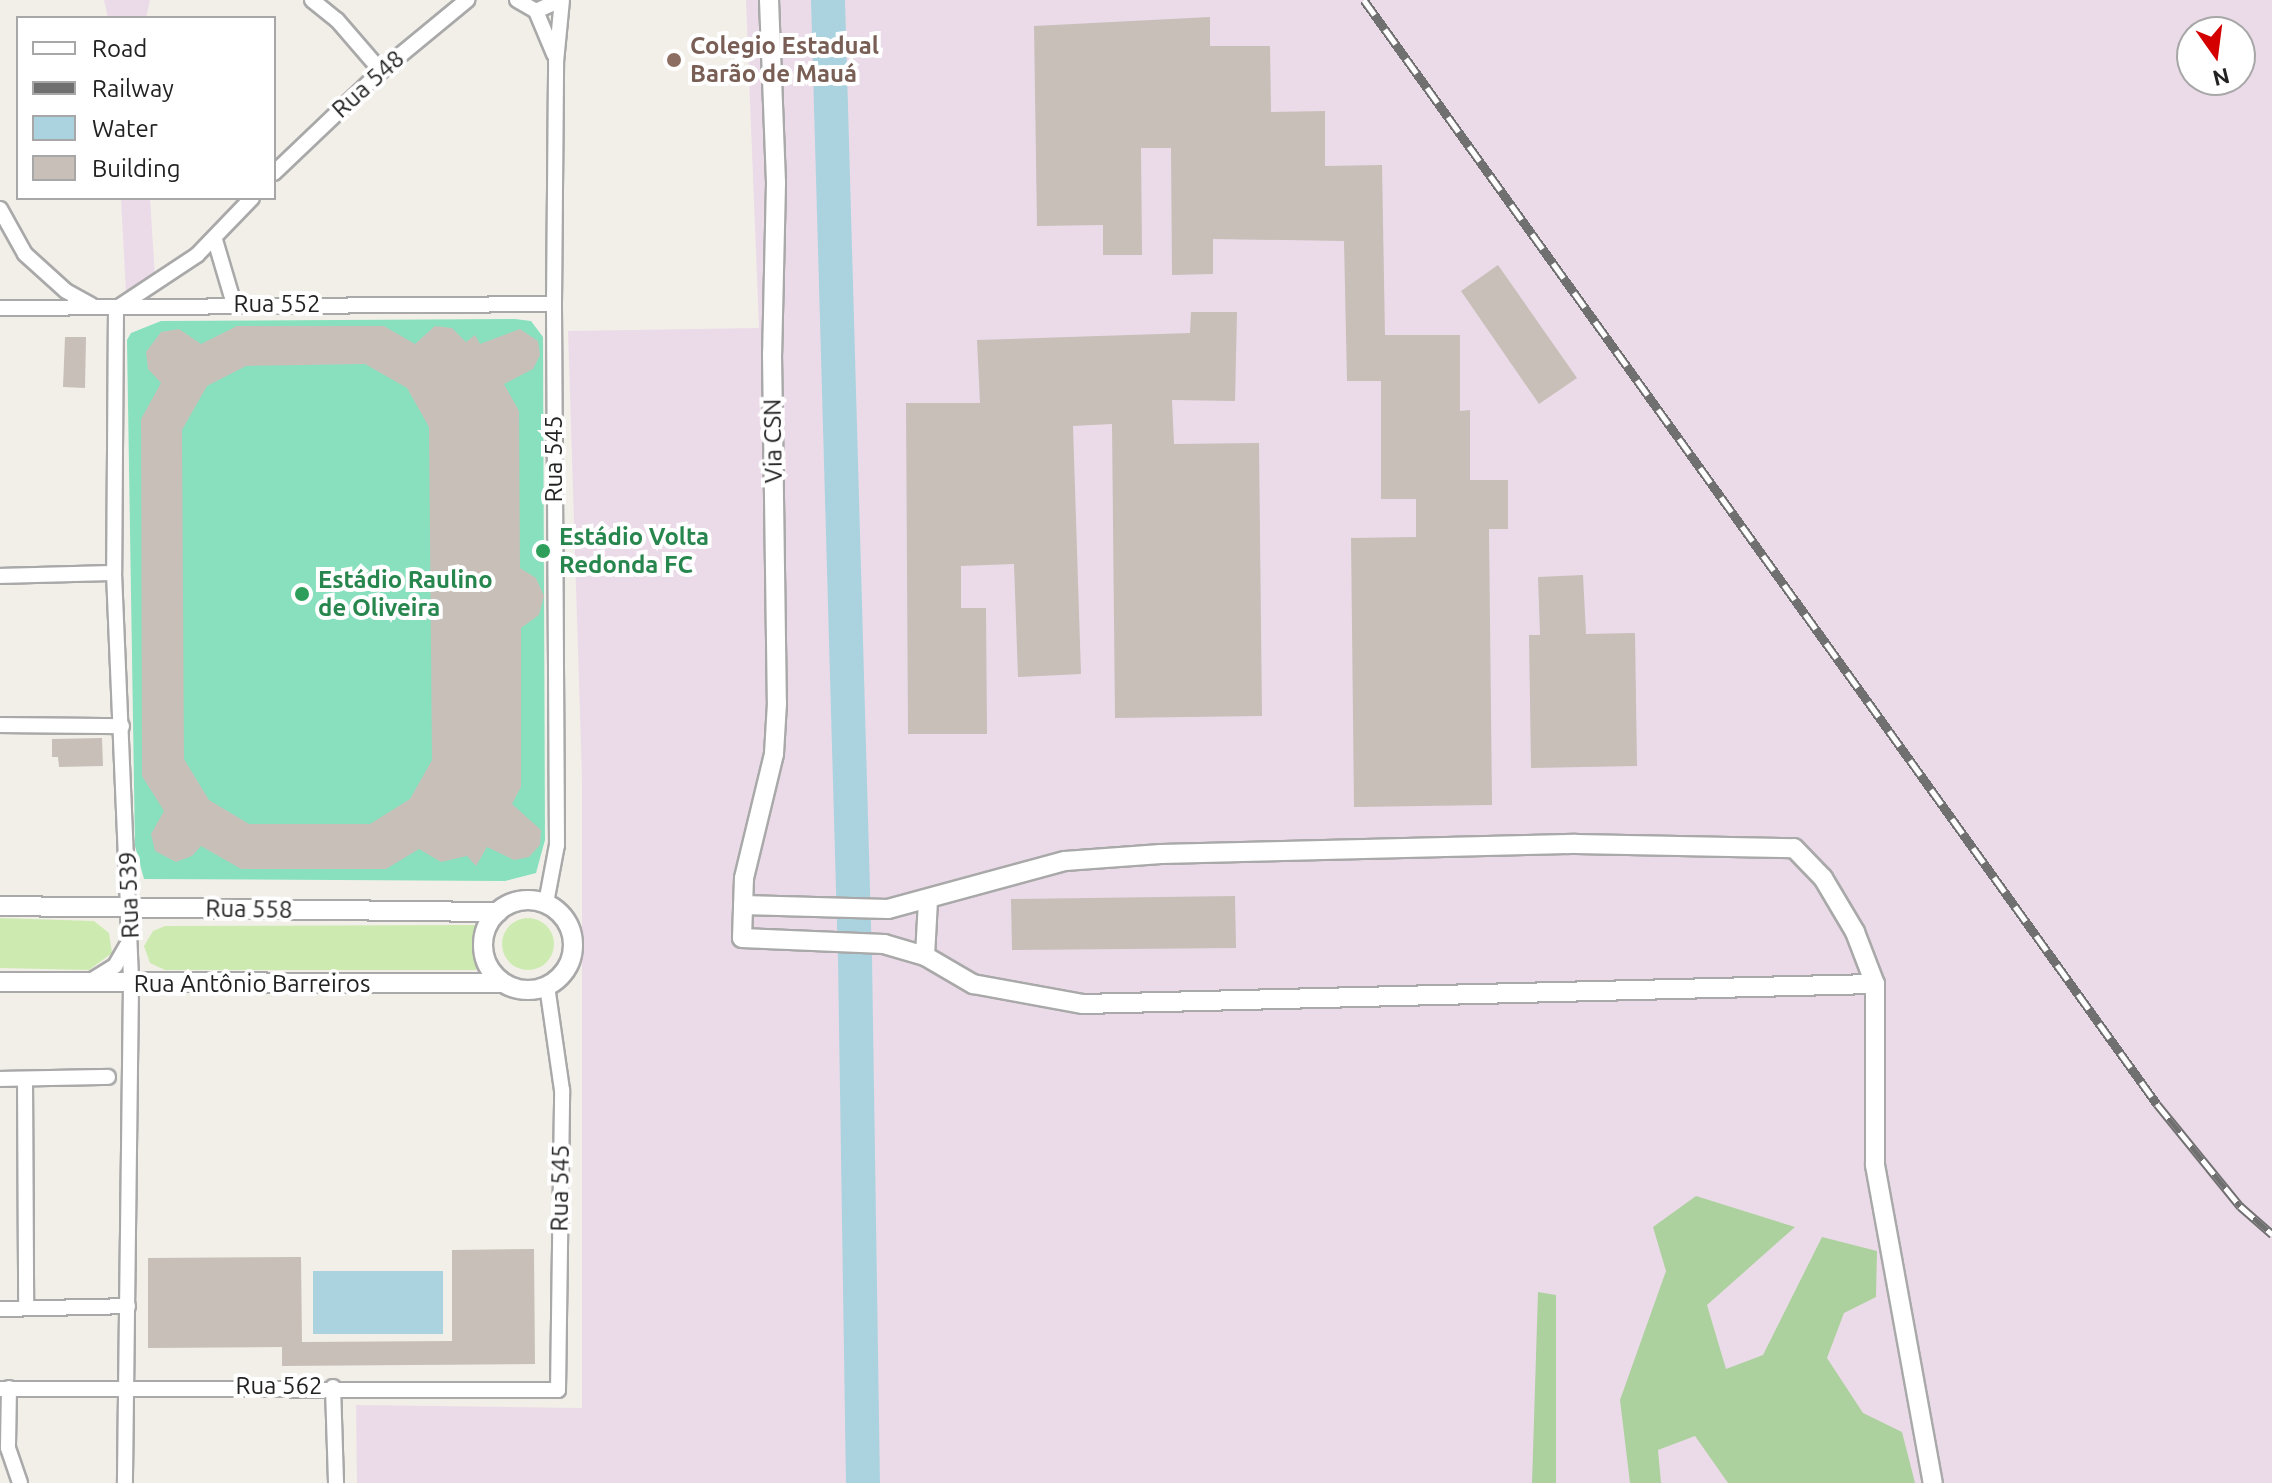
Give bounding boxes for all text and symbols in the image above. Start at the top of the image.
legend [16,16,276,200]
north arrow [2176,16,2256,96]
place label: Colegio Estadual Barão de Mauá [690,32,879,88]
text: Road [92,35,147,62]
street label: Rua 548 [326,44,410,124]
marker: Colegio Estadual Barão de Mauá [665,51,683,69]
text: N [2210,64,2232,92]
text: Railway [92,75,174,102]
text: Water [92,115,158,142]
text: Building [92,155,180,182]
street label: Rua 552 [233,290,321,318]
street label: Via CSN [758,399,788,483]
street label: Rua 545 [540,415,568,503]
place label: Estádio Volta Redonda FC [559,523,709,579]
marker: Estádio Volta Redonda FC [534,542,552,560]
place label: Estádio Raulino de Oliveira [318,566,493,622]
marker: Estádio Raulino de Oliveira [293,585,311,603]
street label: Rua 539 [113,851,145,939]
street label: Rua 558 [205,894,293,924]
street label: Rua Antônio Barreiros [134,970,370,998]
street label: Rua 545 [545,1144,575,1232]
street label: Rua 562 [235,1372,323,1400]

